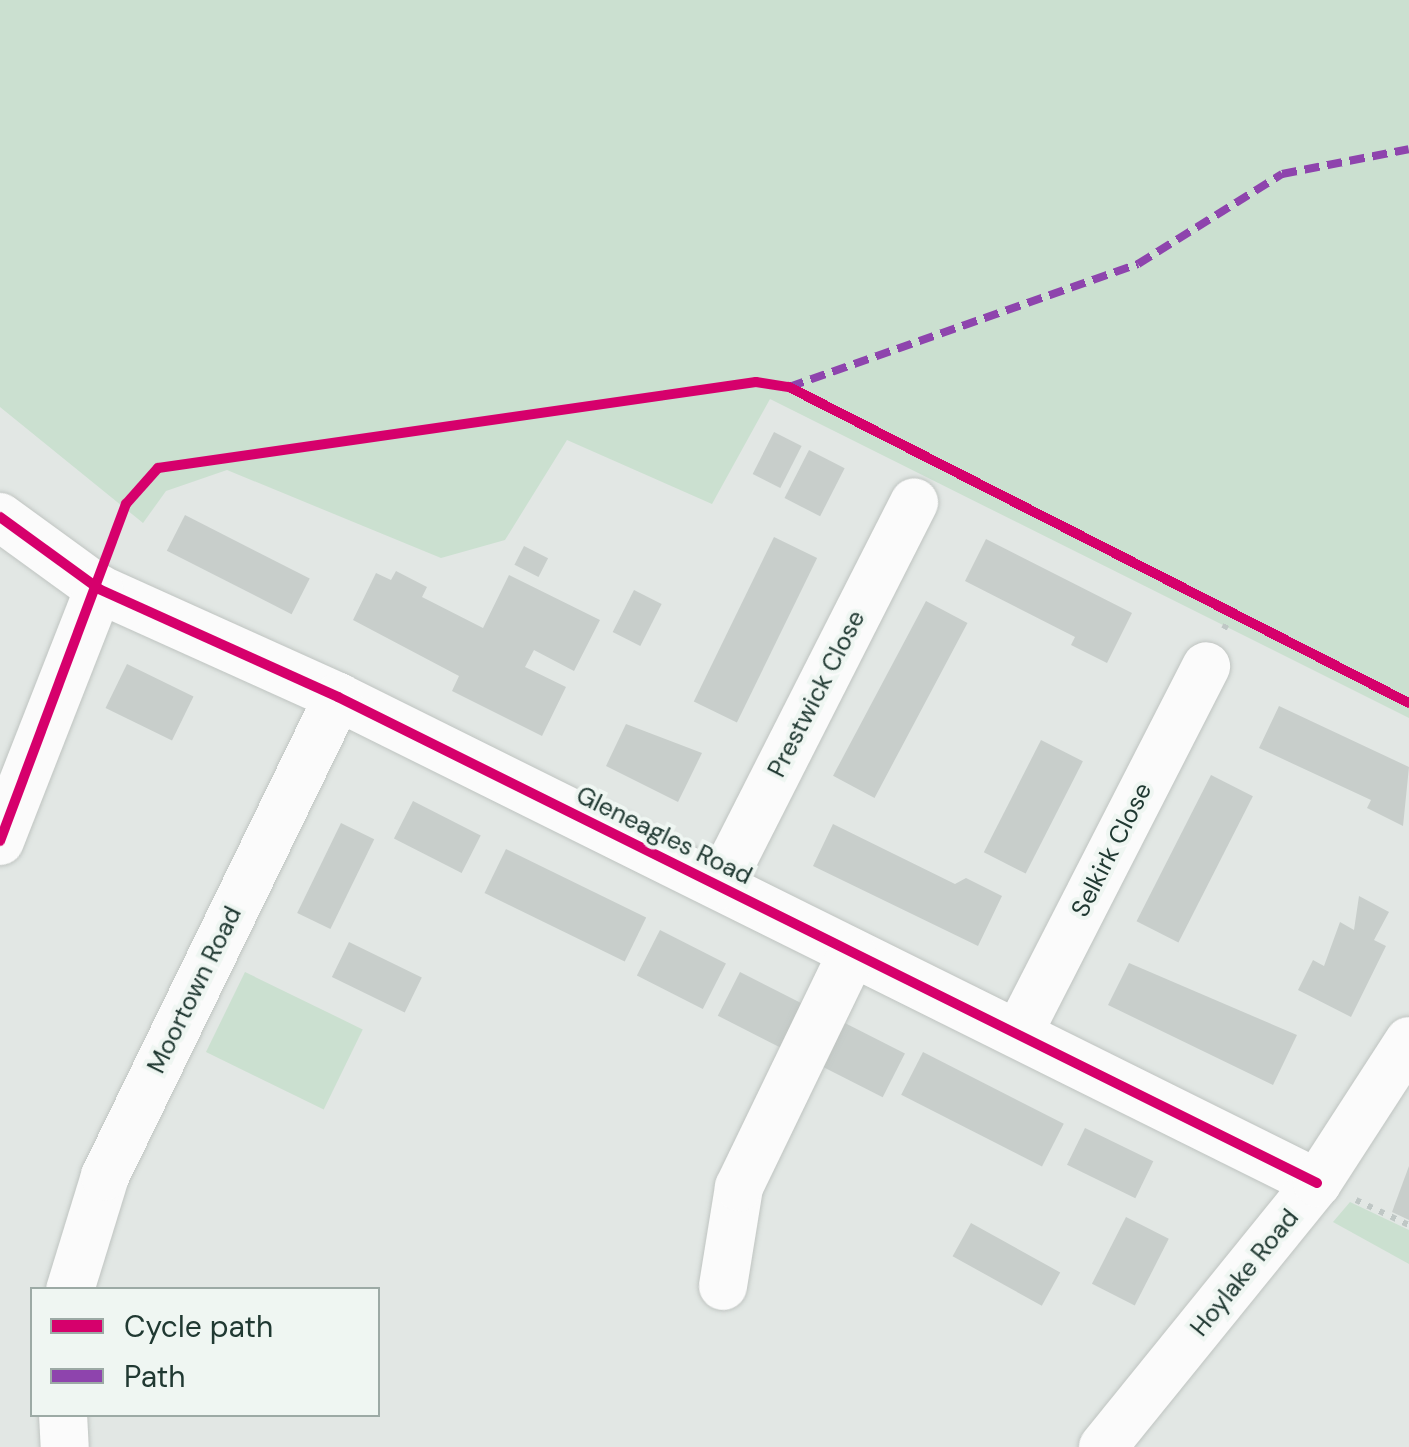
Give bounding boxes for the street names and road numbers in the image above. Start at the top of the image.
street label: Prestwick Close [762,606,872,782]
street label: Selkirk Close [1065,778,1159,922]
street label: Gleneagles Road [571,780,757,892]
street label: Moortown Road [142,902,248,1078]
street label: Hoylake Road [1185,1203,1305,1343]

